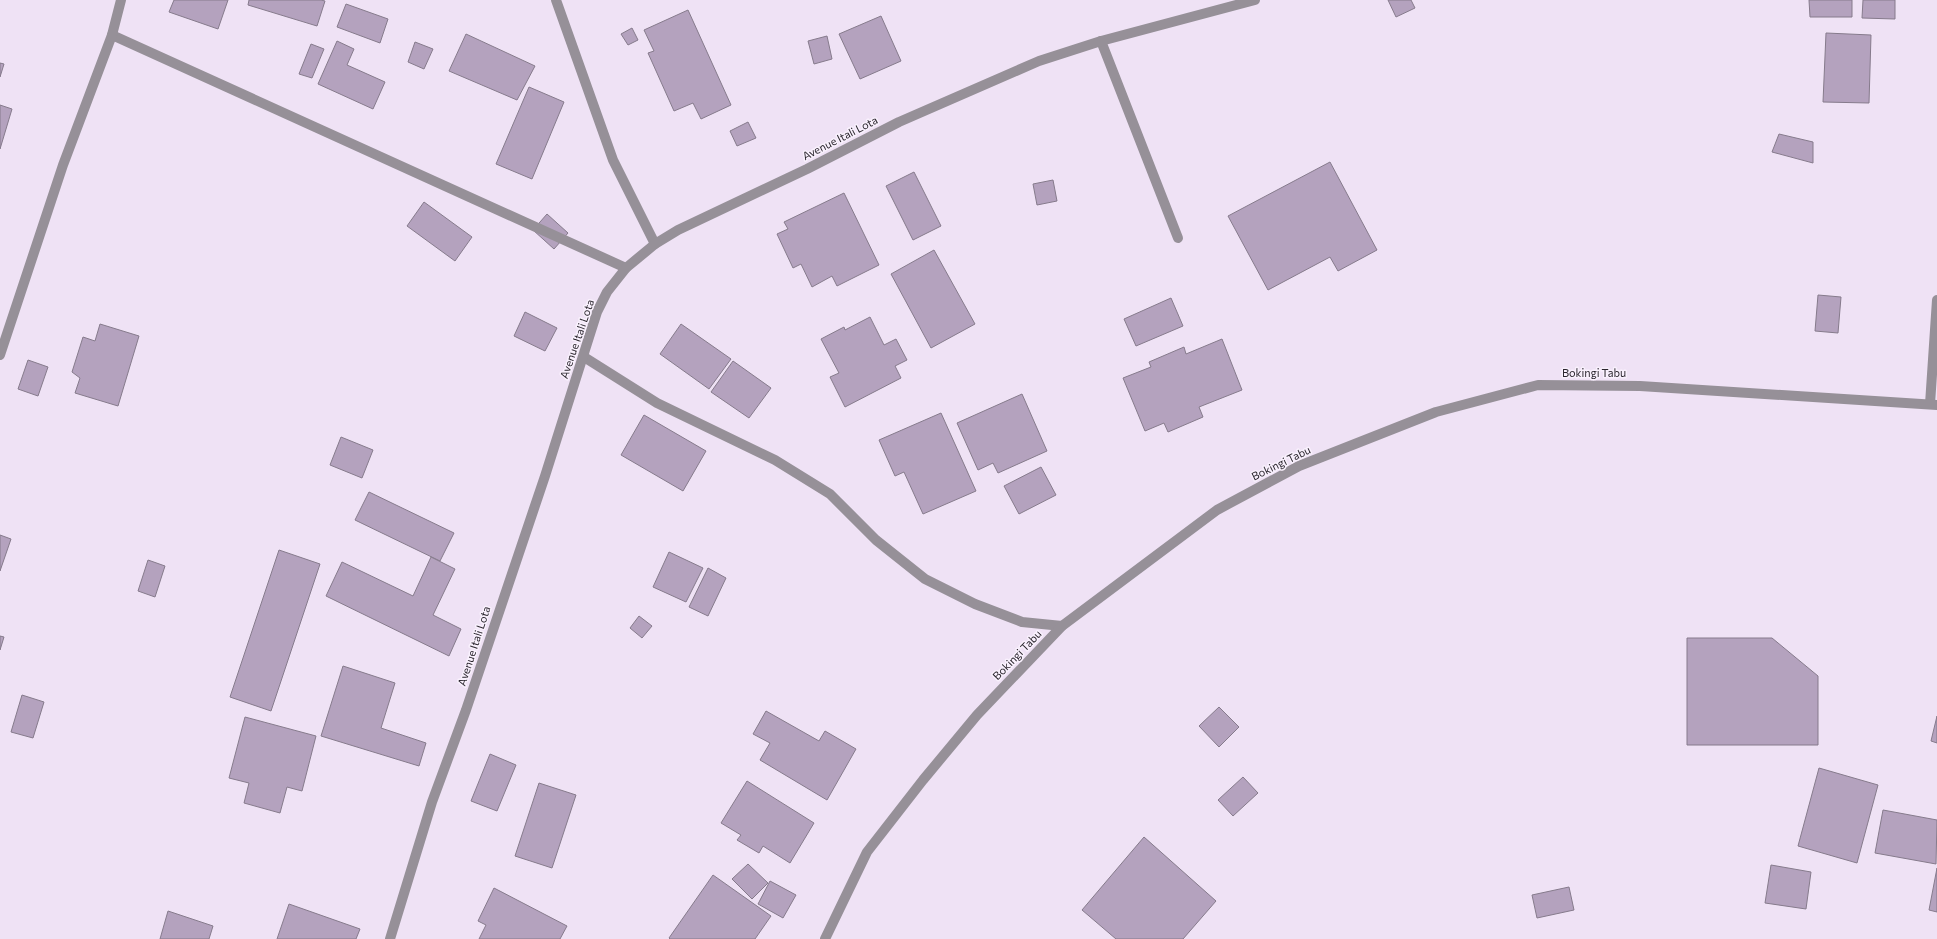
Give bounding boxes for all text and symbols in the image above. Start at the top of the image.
street label: Avenue Itali Lota [800,113,880,162]
street label: Avenue Itali Lota [557,298,596,380]
street label: Bokingi Tabu [1562,366,1626,379]
street label: Bokingi Tabu [1249,443,1312,482]
street label: Avenue Itali Lota [455,604,493,687]
street label: Bokingi Tabu [990,627,1044,682]

